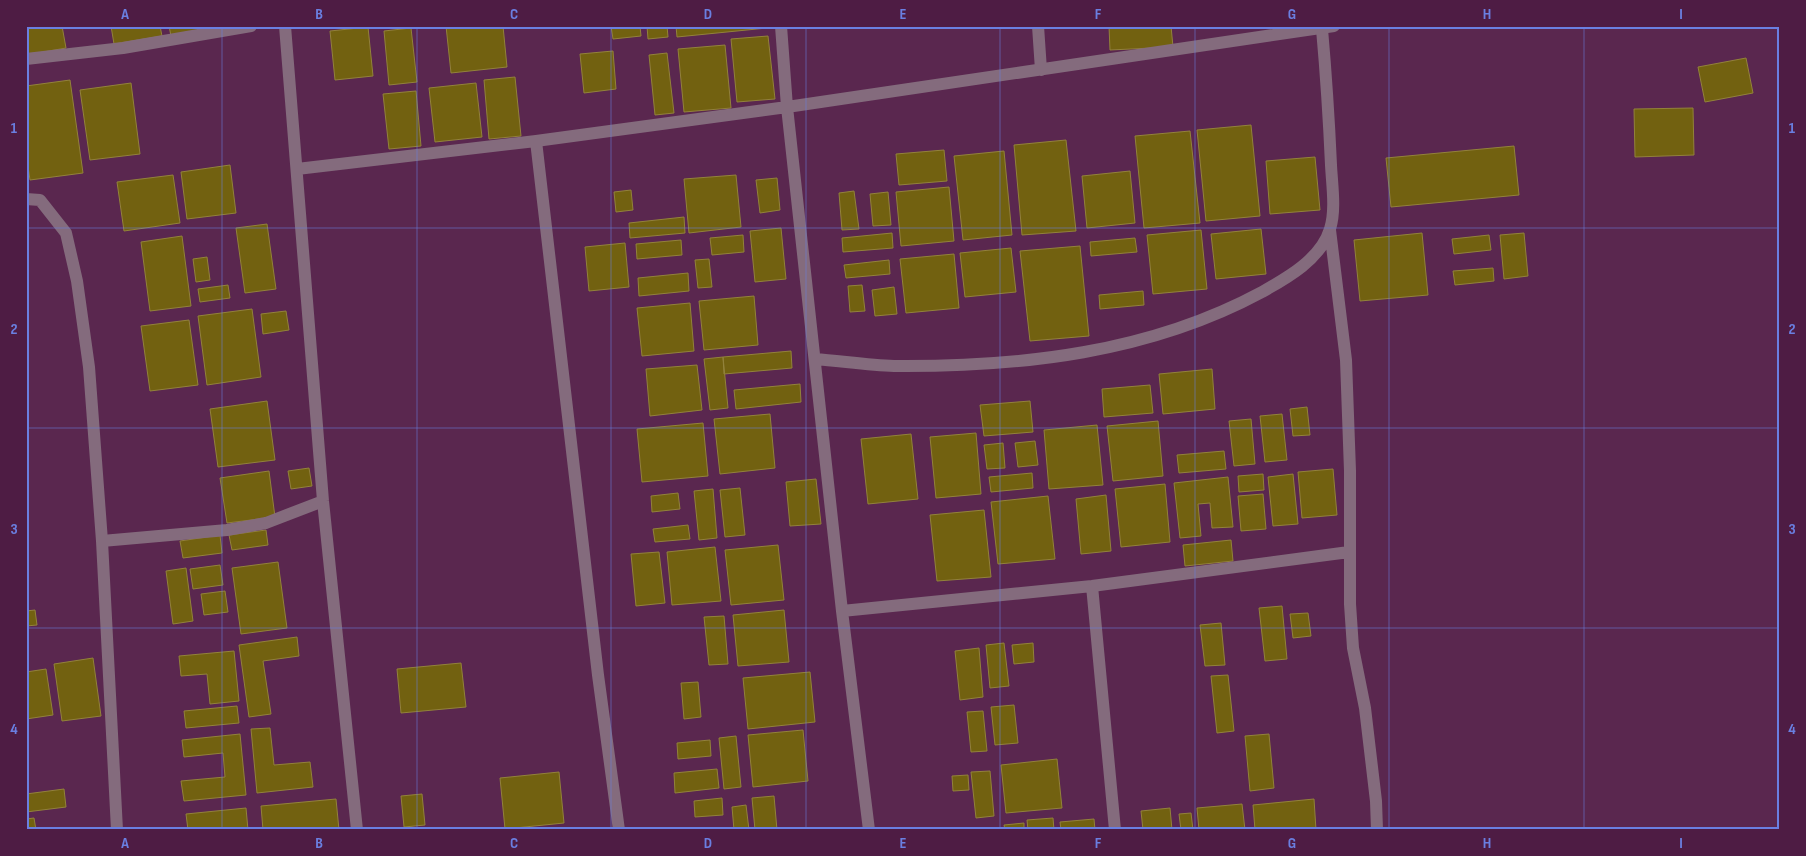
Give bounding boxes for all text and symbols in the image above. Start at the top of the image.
text: A [120,5,129,24]
text: B [315,5,323,24]
text: C [510,5,518,24]
text: D [704,5,712,24]
text: E [900,5,907,24]
text: F [1095,5,1102,24]
text: G [1288,5,1296,24]
text: H [1483,5,1491,24]
text: I [1679,5,1683,24]
text: 1 [11,119,18,138]
text: 1 [1789,119,1796,138]
text: 2 [10,320,18,339]
text: 2 [1788,320,1796,339]
text: 3 [10,520,18,539]
text: 3 [1788,520,1796,539]
text: 4 [10,720,18,739]
text: 4 [1788,720,1796,739]
text: A [120,834,129,853]
text: B [315,834,323,853]
text: C [510,834,518,853]
text: D [704,834,712,853]
text: E [900,834,907,853]
text: F [1095,834,1102,853]
text: G [1288,834,1296,853]
text: H [1483,834,1491,853]
text: I [1679,834,1683,853]

